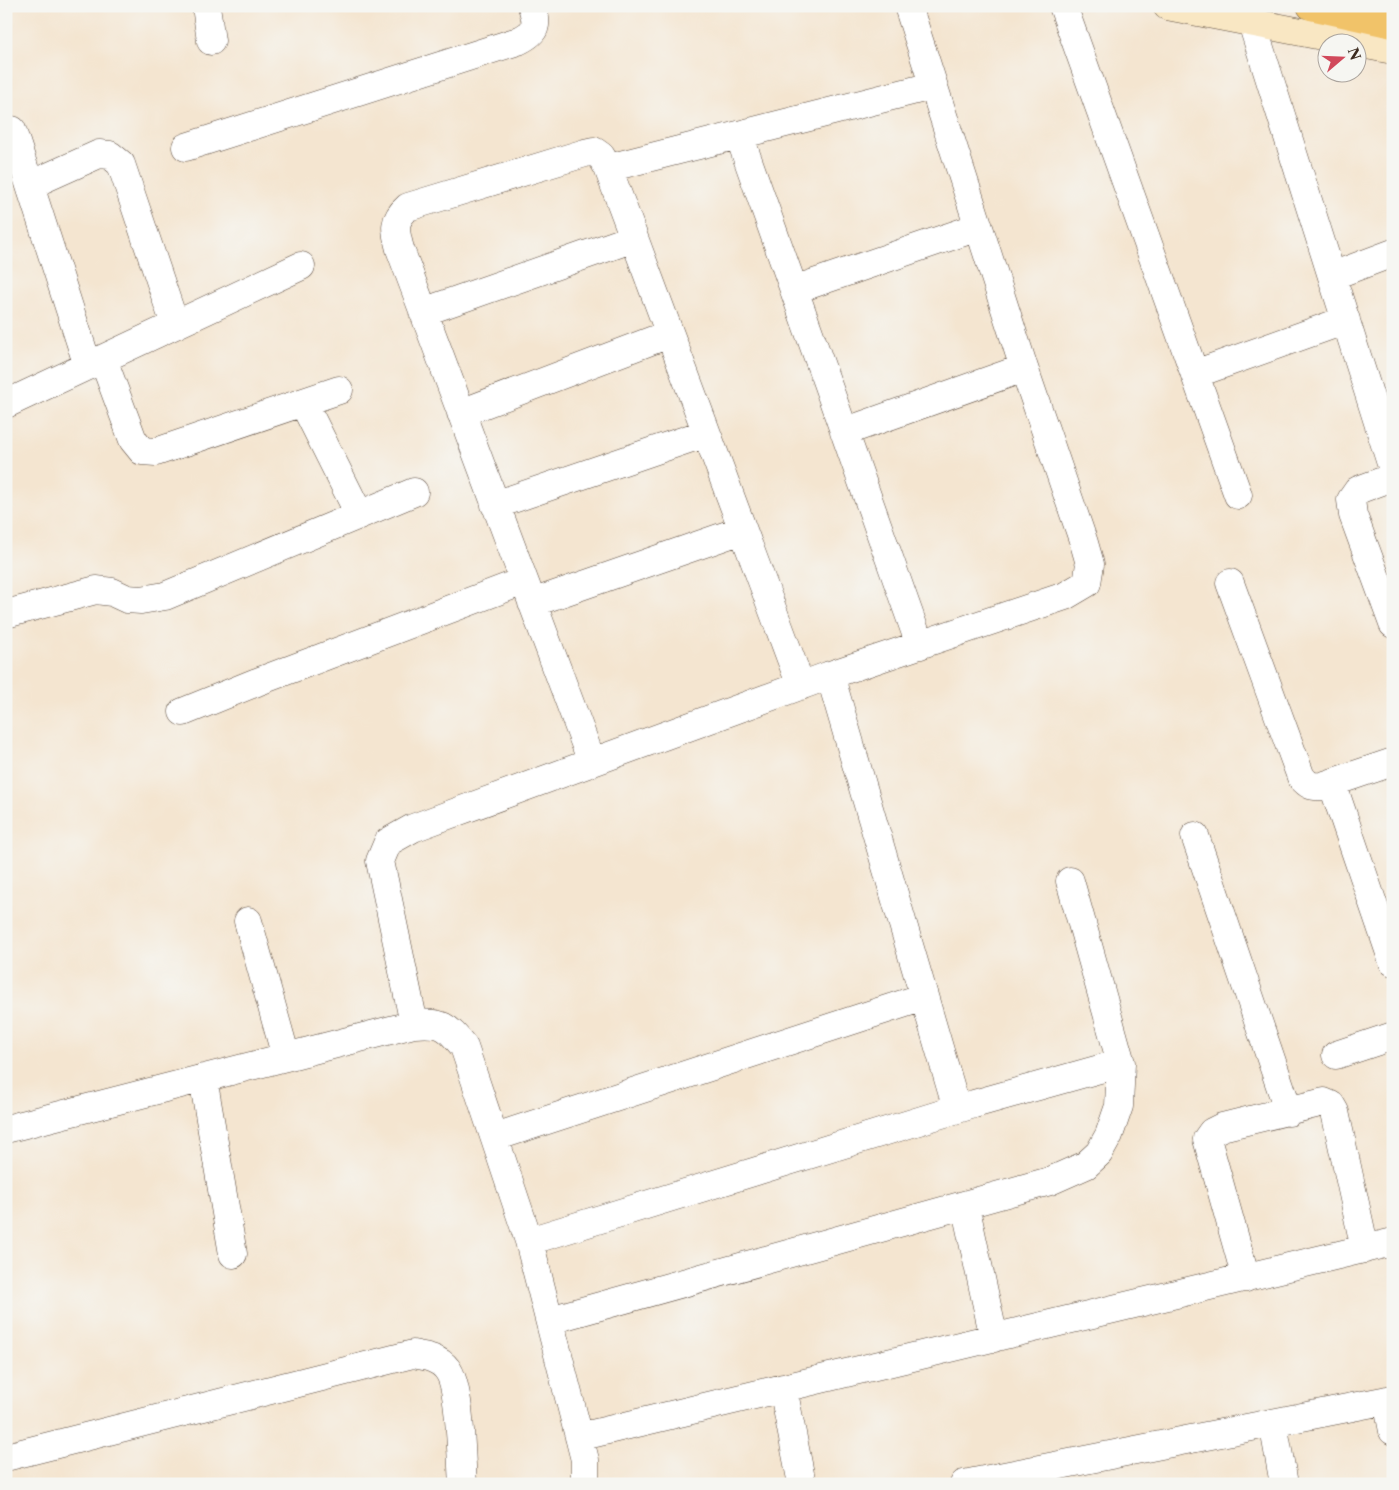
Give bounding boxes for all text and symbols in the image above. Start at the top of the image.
north arrow [1316,32,1366,82]
text: N [1344,45,1365,62]

